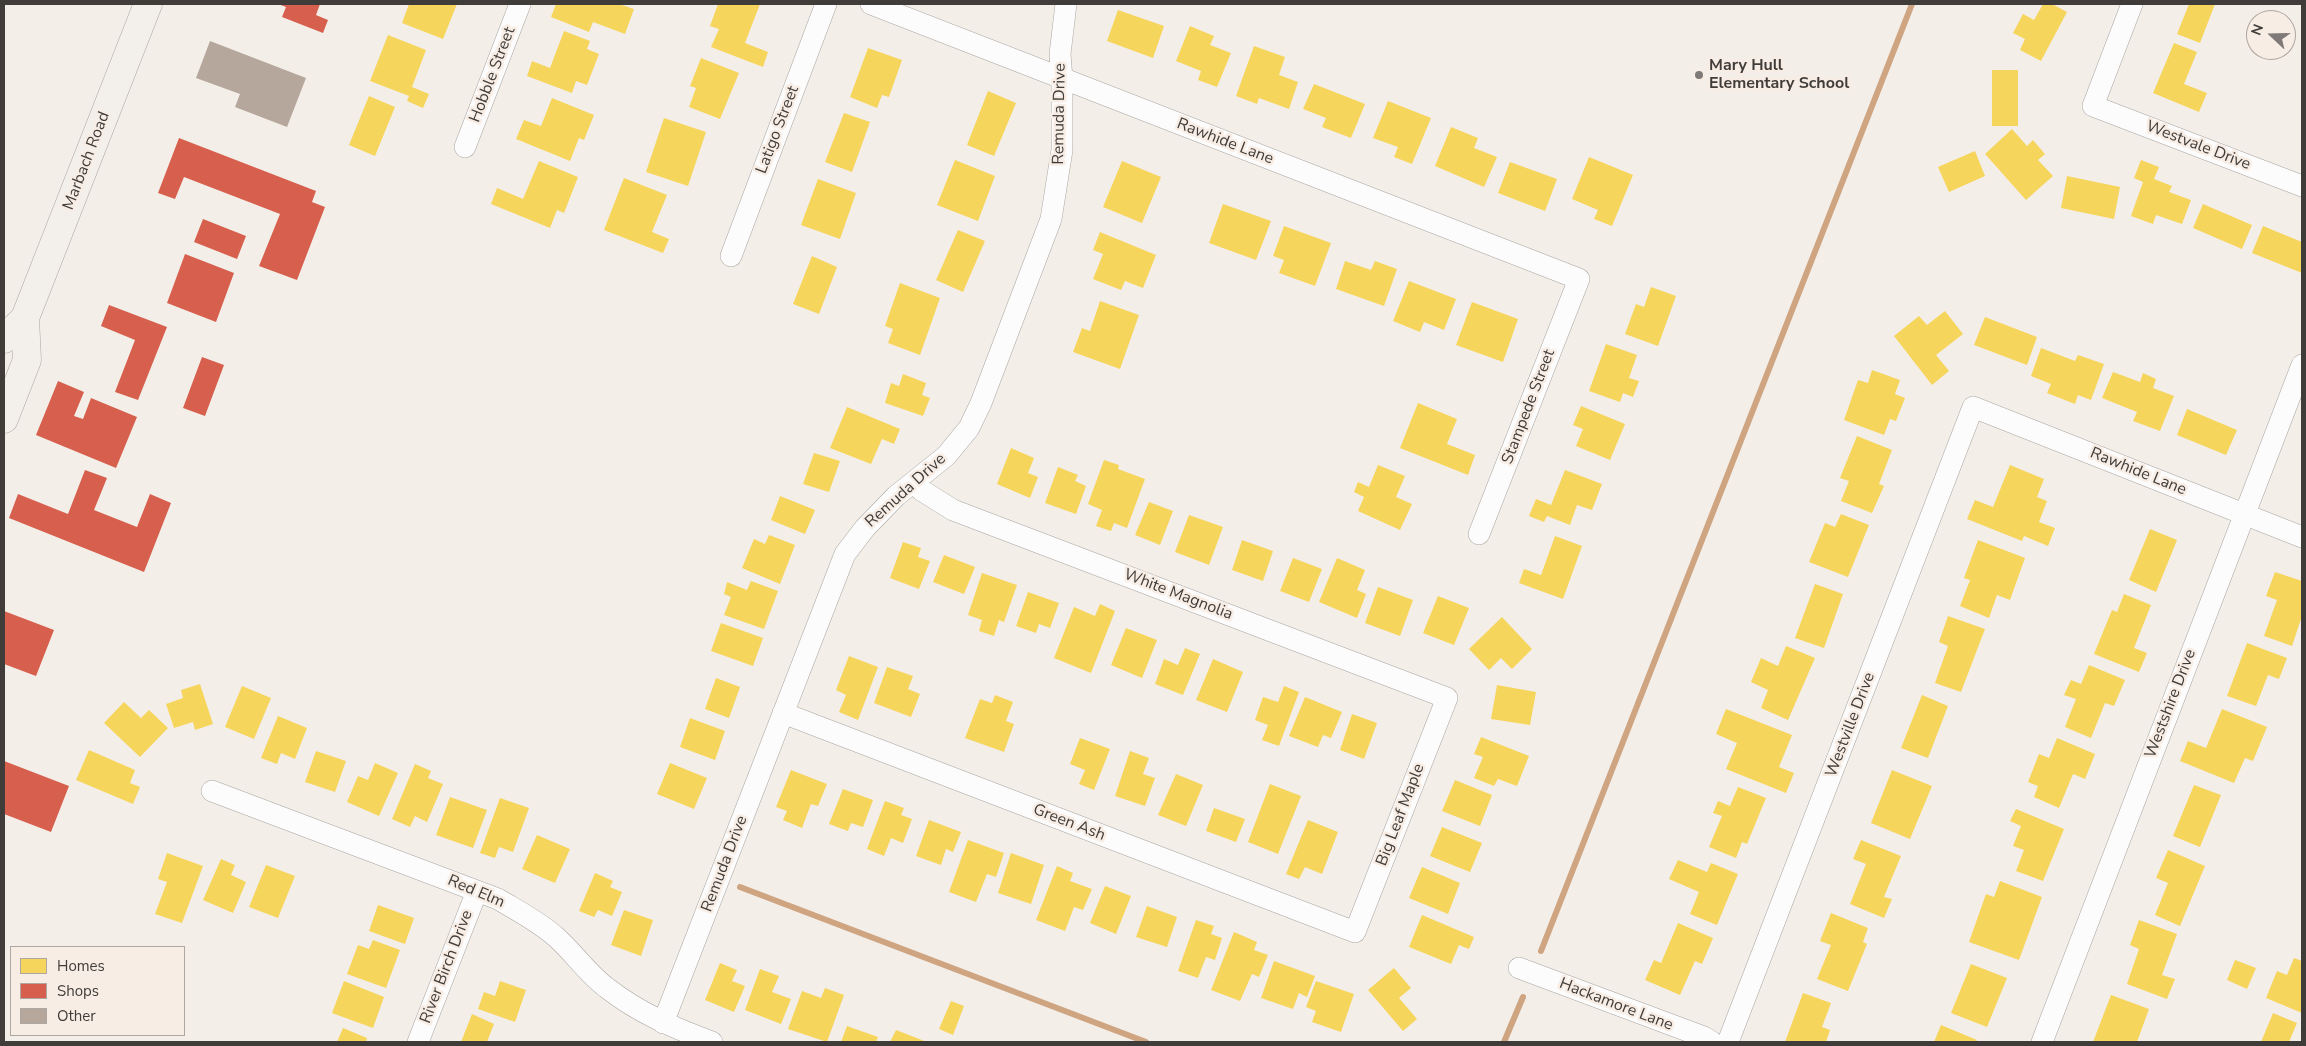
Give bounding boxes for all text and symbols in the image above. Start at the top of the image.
north arrow [2246,10,2296,60]
text: N [2247,22,2268,38]
street label: Hobble Street [466,25,520,125]
place label: Mary Hull Elementary School [1709,56,1849,94]
street label: Remuda Drive [1050,63,1070,165]
marker: Mary Hull Elementary School [1693,69,1705,81]
street label: Latigo Street [752,83,804,177]
street label: Marbach Road [59,109,115,213]
street label: Rawhide Lane [1174,115,1276,169]
street label: Westvale Drive [2143,117,2253,175]
street label: Stampede Street [1498,347,1560,467]
street label: Rawhide Lane [2087,444,2189,500]
street label: Remuda Drive [862,450,950,532]
street label: White Magnolia [1121,565,1235,625]
street label: Westshire Drive [2141,647,2201,761]
street label: Westville Drive [1822,670,1880,780]
street label: Big Leaf Maple [1373,761,1429,869]
street label: Green Ash [1030,800,1108,846]
street label: Remuda Drive [698,813,752,915]
street label: Red Elm [445,871,507,913]
street label: River Birch Drive [417,908,477,1026]
legend [10,946,185,1036]
text: Homes [57,956,105,976]
street label: Hackamore Lane [1557,975,1675,1035]
text: Shops [57,981,99,1001]
text: Other [57,1006,96,1026]

